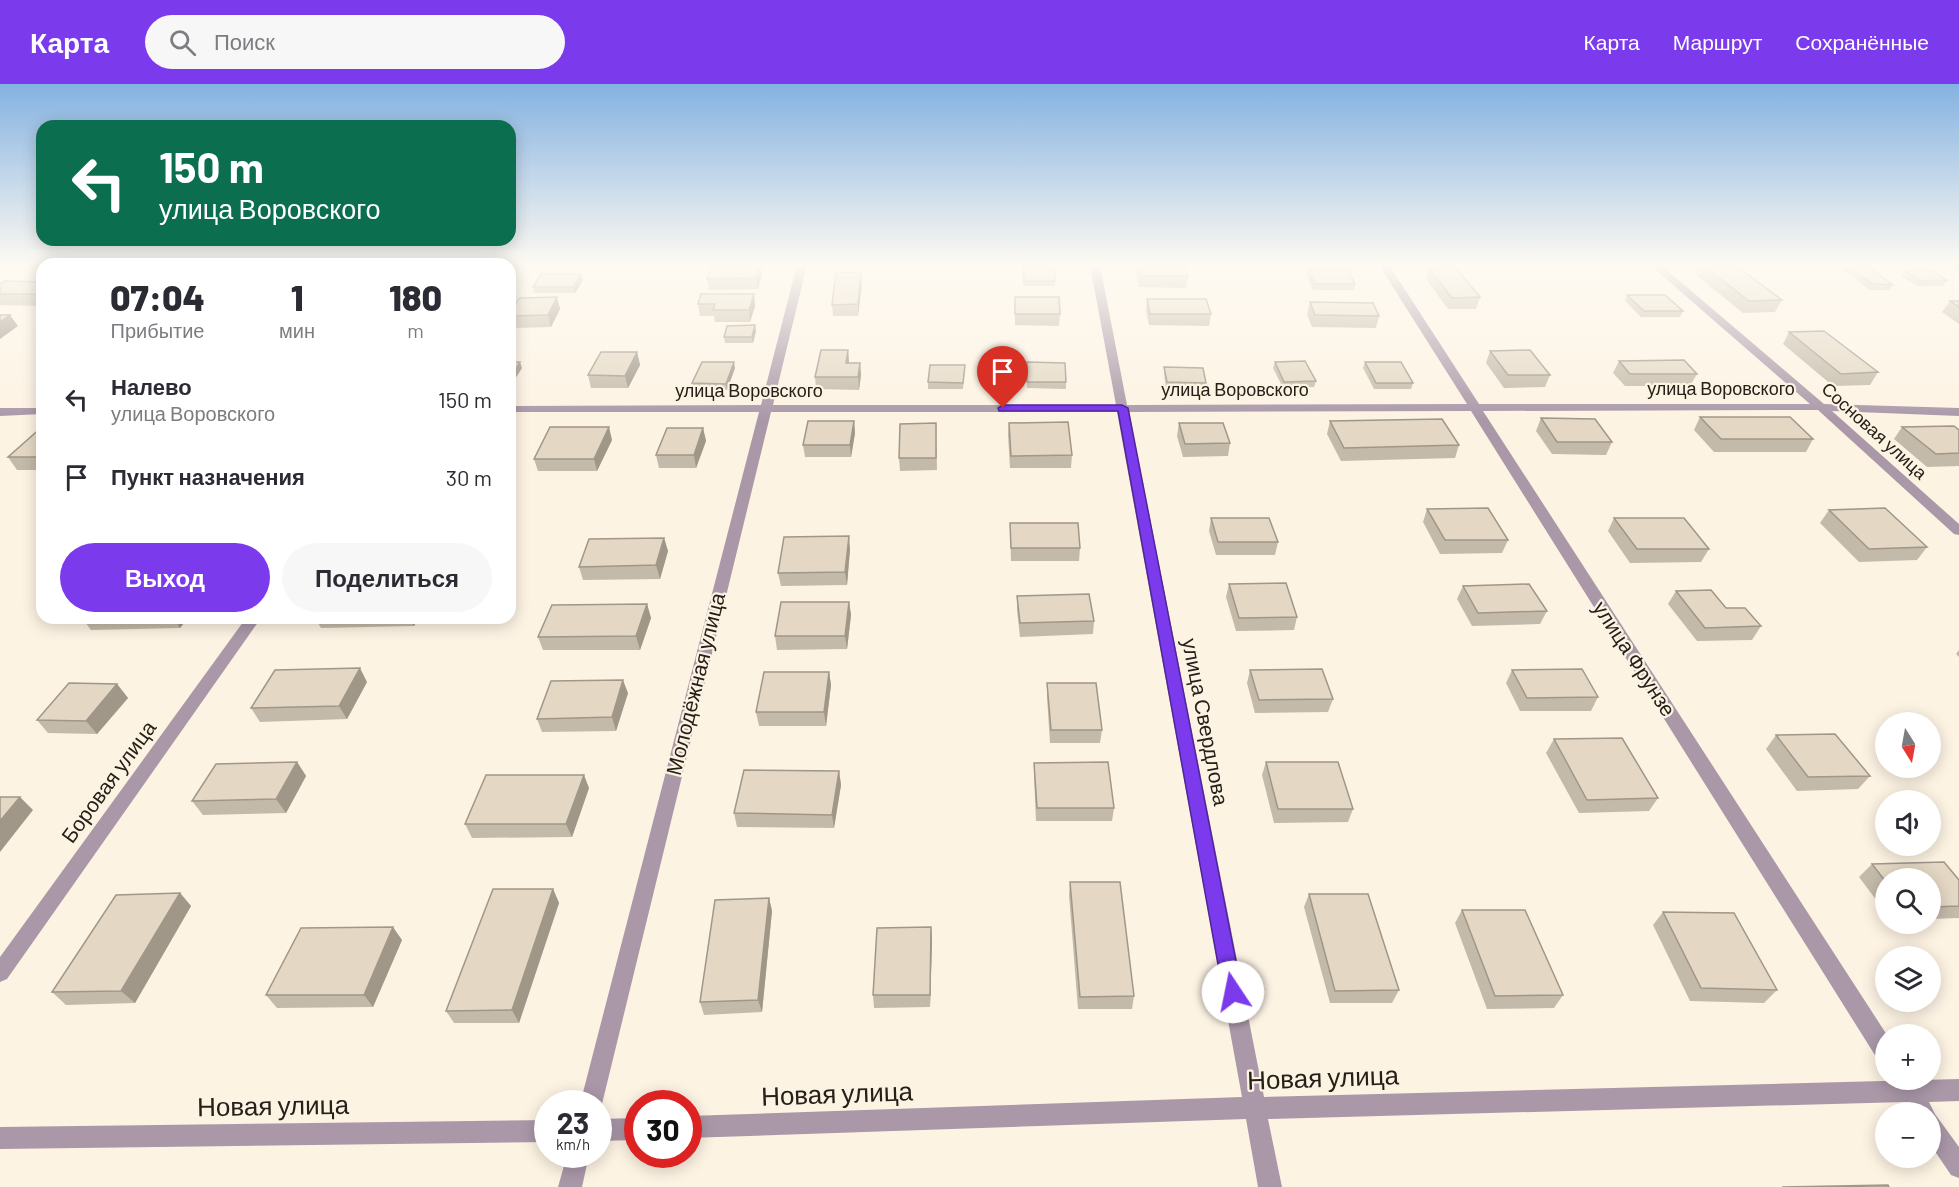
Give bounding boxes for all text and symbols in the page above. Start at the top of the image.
search box [145,15,565,69]
text: Карта [30,25,109,59]
icon: search [166,26,199,59]
text: Поиск [214,28,275,54]
text: Карта [1584,29,1640,54]
text: Маршрут [1673,29,1762,54]
text: Сохранённые [1795,29,1929,54]
text: 150 m [159,141,264,191]
icon: left [60,144,138,222]
text: улица Воровского [159,192,381,224]
text: 07:04 [110,275,205,318]
text: 1 [291,275,303,318]
text: 180 [389,275,442,318]
text: Прибытие [111,318,205,342]
text: мин [279,318,315,342]
text: m [407,318,424,342]
pin [977,346,1028,408]
icon: arrive [986,355,1019,388]
text: Налево [111,373,192,399]
street label: улица Воровского [1647,377,1795,399]
street label: Сосновая улица [1817,377,1933,484]
street label: улица Воровского [1161,378,1309,400]
street label: улица Воровского [675,379,823,401]
icon: left [60,383,93,416]
text: 150 m [438,386,492,412]
text: улица Воровского [111,401,275,425]
icon: arrive [60,461,93,494]
text: Пункт назначения [111,463,305,489]
text: 30 m [446,464,492,490]
button: Выход [60,543,270,612]
button: Поделиться [282,543,492,612]
street label: Молодёжная улица [660,589,729,777]
street label: улица Фрунзе [1589,596,1682,721]
street label: улица Свердлова [1178,636,1235,808]
north arrow [1875,712,1941,778]
map controls [1875,712,1941,1168]
street label: Боровая улица [55,715,161,847]
button: sound [1875,790,1941,856]
button: search [1875,868,1941,934]
button: layers [1875,946,1941,1012]
position arrow [1201,960,1265,1024]
button: + [1875,1024,1941,1090]
street label: Новая улица [1246,1058,1400,1095]
street label: Новая улица [760,1074,914,1111]
street label: Новая улица [197,1088,350,1121]
speed limit sign: 30 [624,1090,702,1168]
button: − [1875,1102,1941,1168]
text: 23 [557,1104,589,1140]
text: km/h [556,1135,590,1153]

